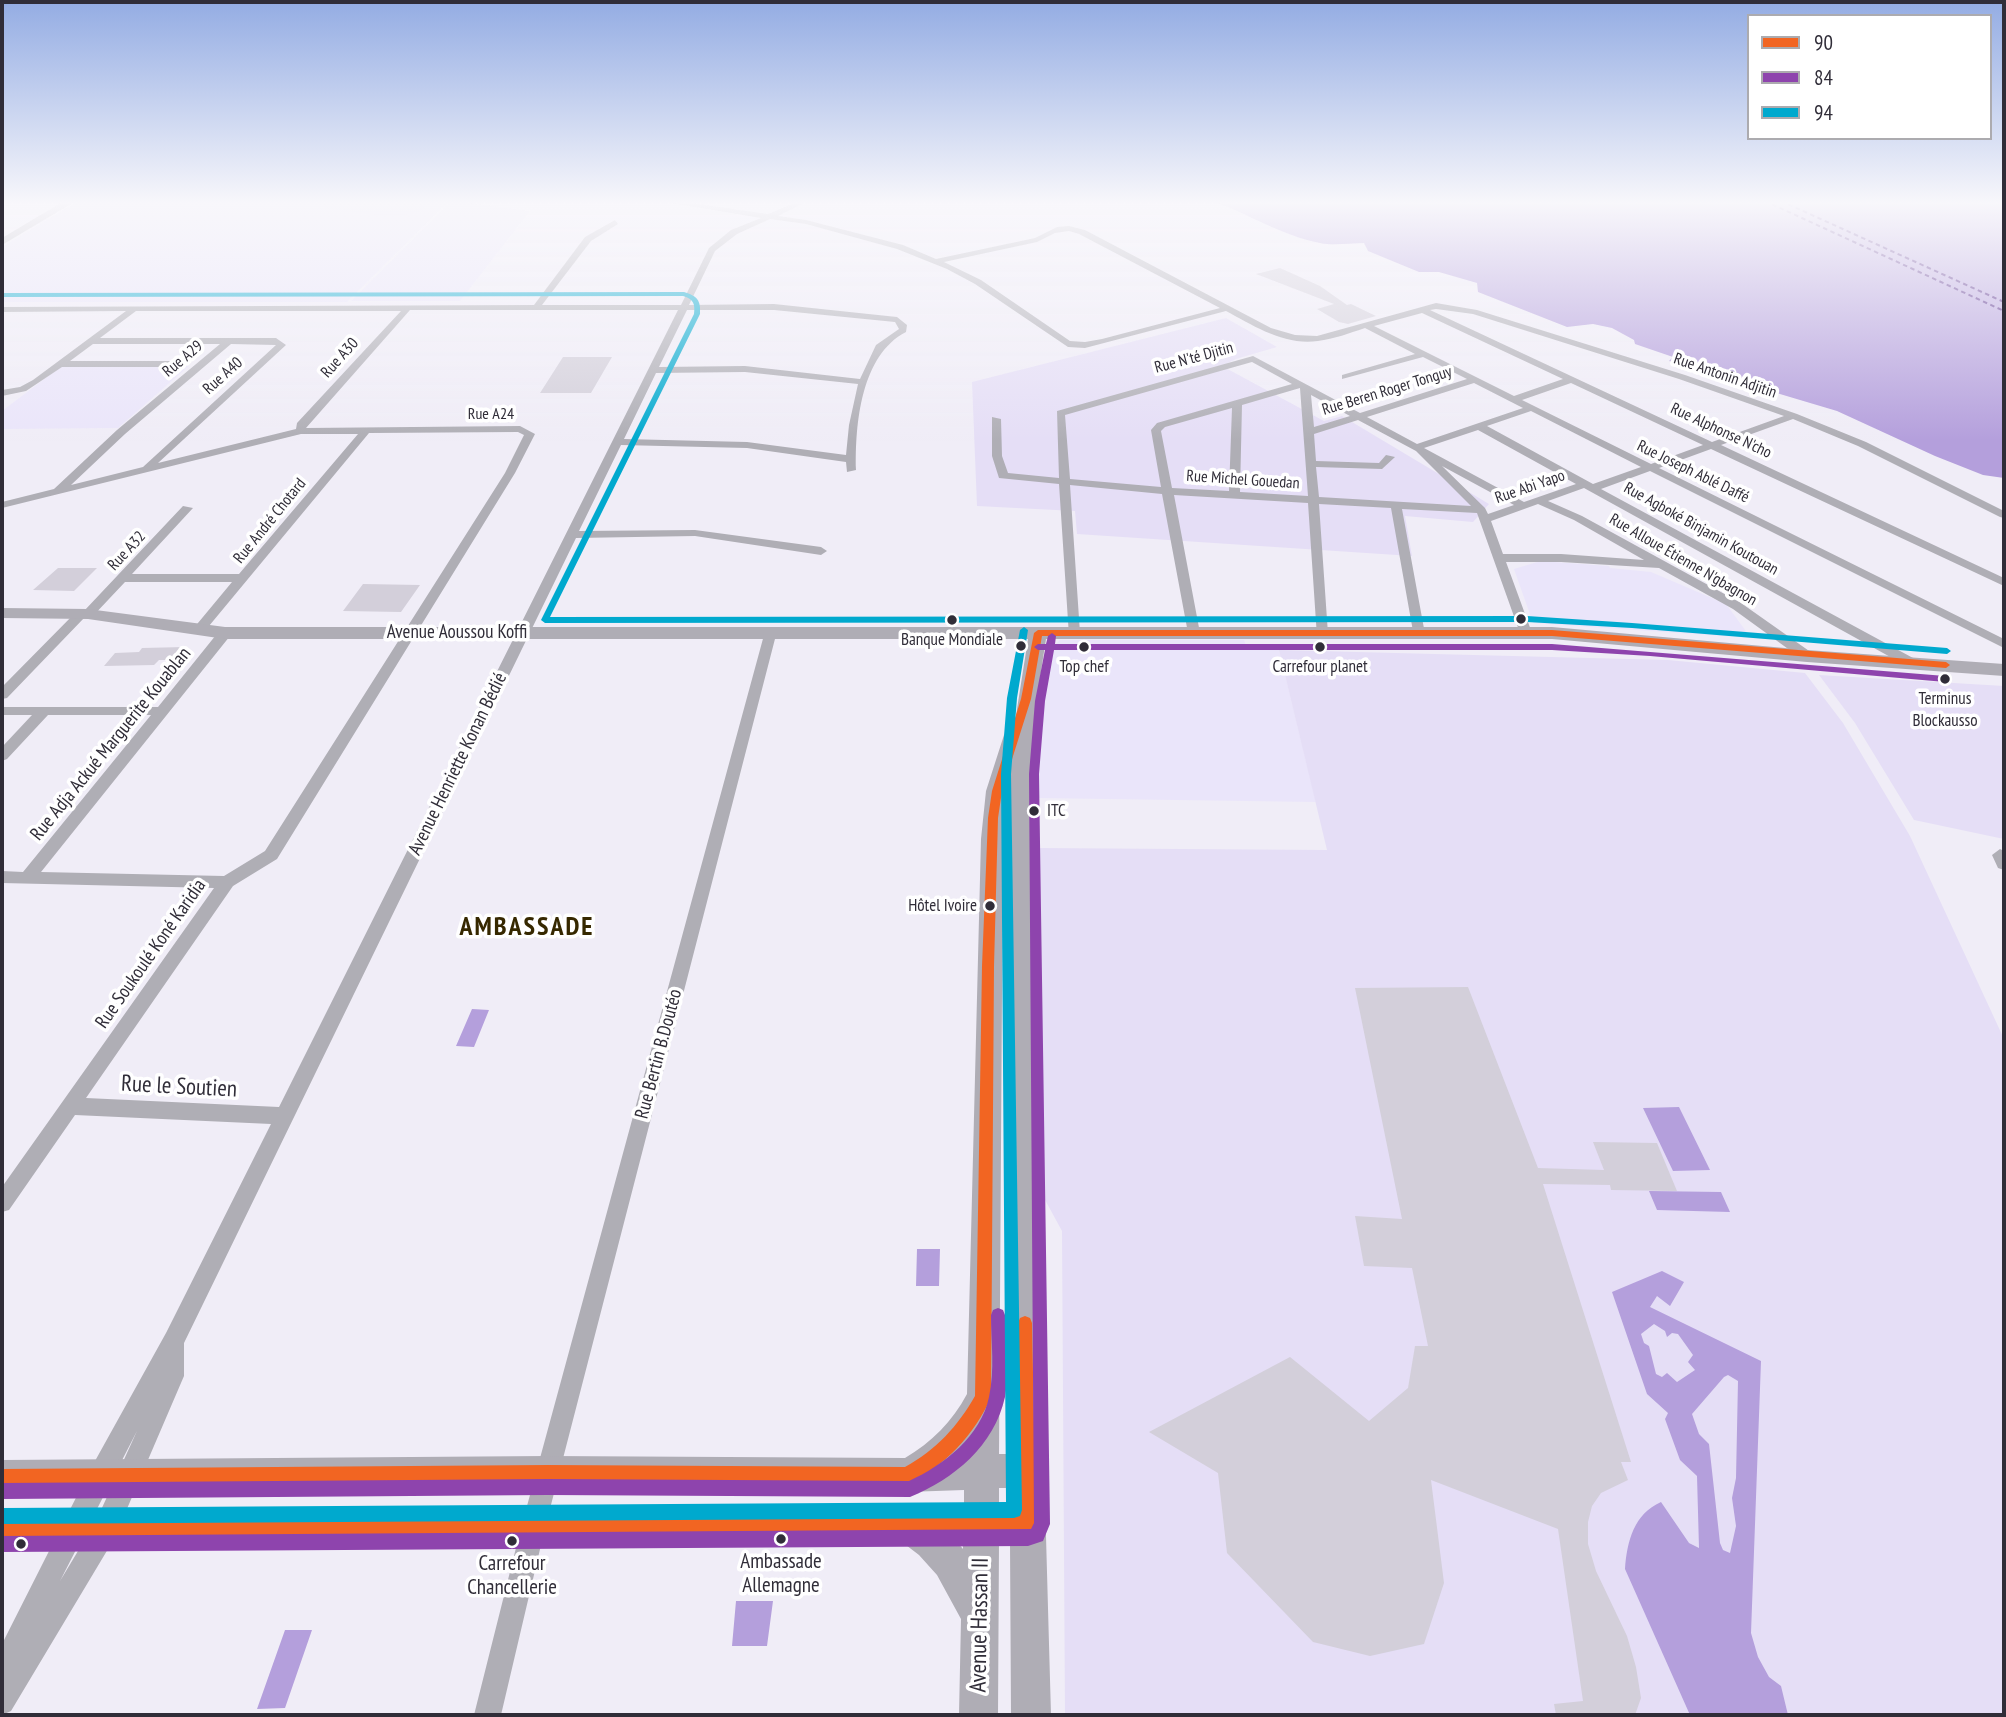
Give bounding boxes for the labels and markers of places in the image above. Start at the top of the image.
unlabelled marker [1514,612,1528,626]
marker: Banque Mondiale [945,613,959,627]
place label: Banque Mondiale [901,630,1003,650]
unlabelled marker [1014,639,1028,653]
marker: Top chef [1077,640,1091,654]
marker: Carrefour planet [1313,640,1327,654]
place label: Top chef [1059,657,1109,677]
place label: Carrefour planet [1272,657,1368,677]
marker: Terminus Blockausso [1938,672,1952,686]
place label: Terminus Blockausso [1913,689,1977,729]
place label: ITC [1047,801,1066,821]
marker: ITC [1027,804,1041,818]
place label: Hôtel Ivoire [908,896,977,916]
marker: Hôtel Ivoire [983,899,997,913]
marker: Ambassade Allemagne [774,1532,788,1546]
marker: Carrefour Chancellerie [505,1534,519,1548]
unlabelled marker [14,1537,28,1551]
place label: Ambassade Allemagne [740,1549,822,1599]
place label: Carrefour Chancellerie [467,1551,557,1601]

